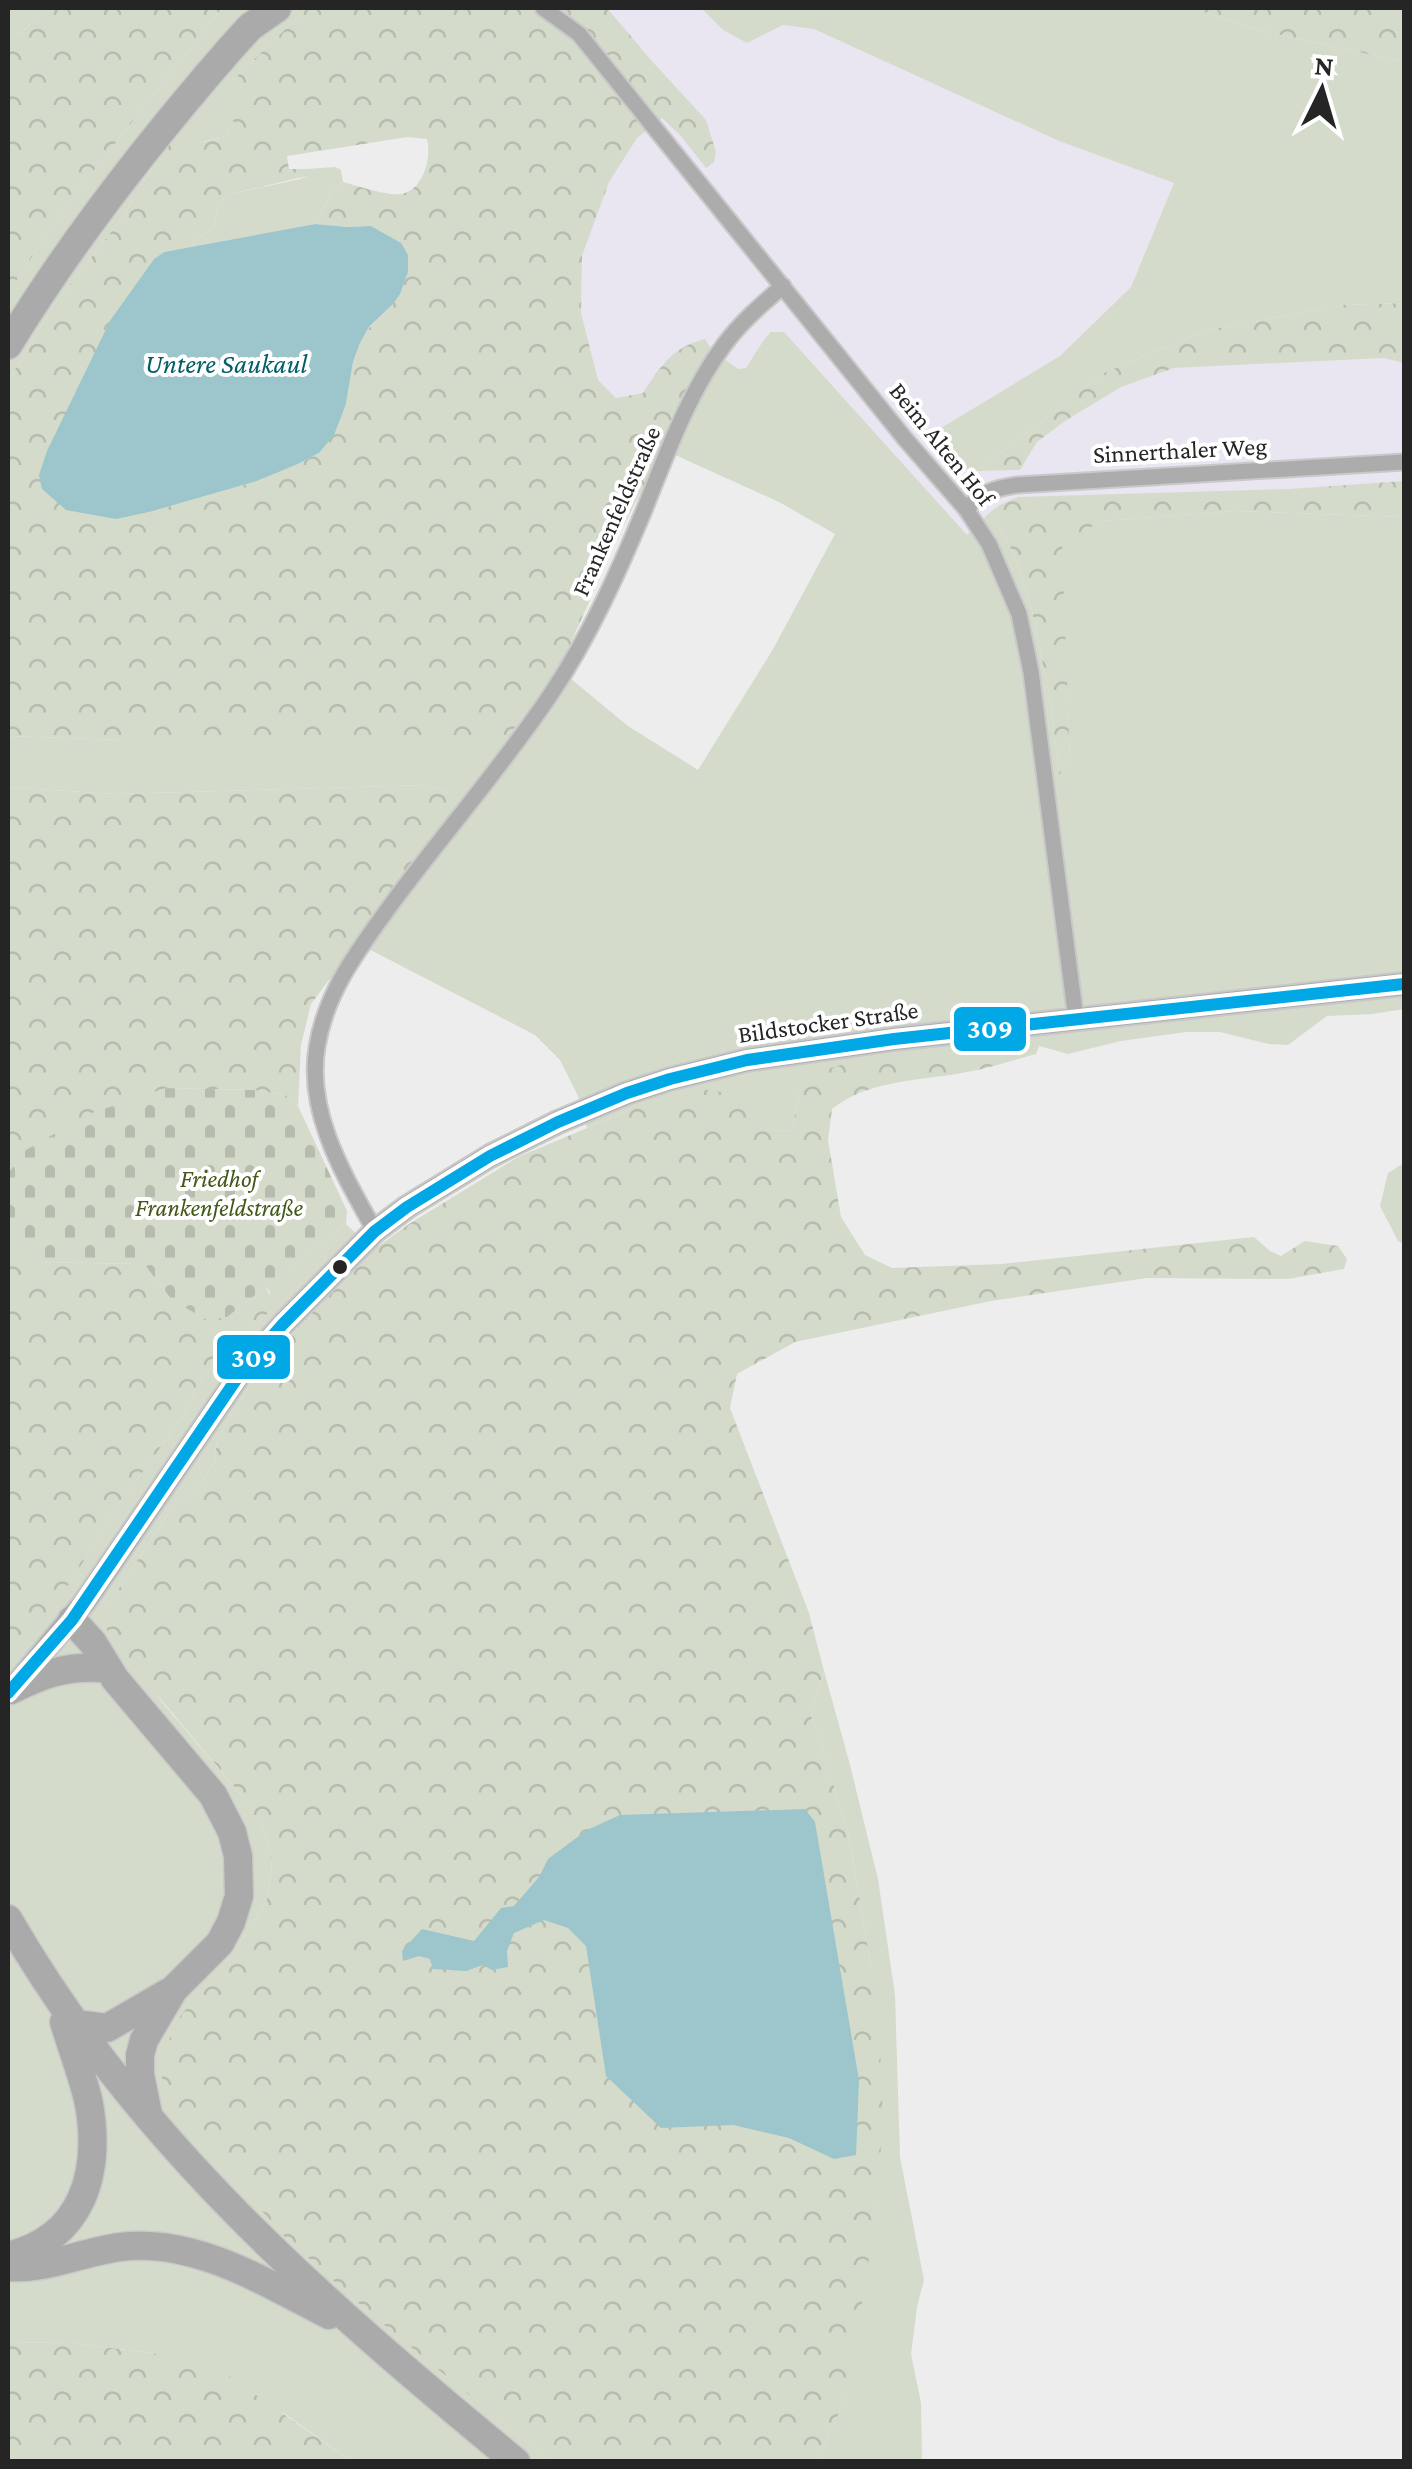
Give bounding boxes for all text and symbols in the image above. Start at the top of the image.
north arrow [1272,40,1372,140]
text: N [1313,49,1335,82]
water label: Untere Saukaul [145,348,308,379]
street label: Beim Alten Hof [884,377,1001,512]
street label: Frankenfeldstraße [567,422,665,600]
street label: Sinnerthaler Weg [1092,432,1268,469]
street label: Bildstocker Straße [736,996,920,1048]
line badge: 309 [952,1005,1028,1053]
text: 309 [967,1013,1013,1044]
park label: Friedhof Frankenfeldstraße [135,1165,303,1222]
unlabelled marker [330,1257,350,1277]
line badge: 309 [215,1333,292,1381]
text: 309 [231,1342,277,1373]

